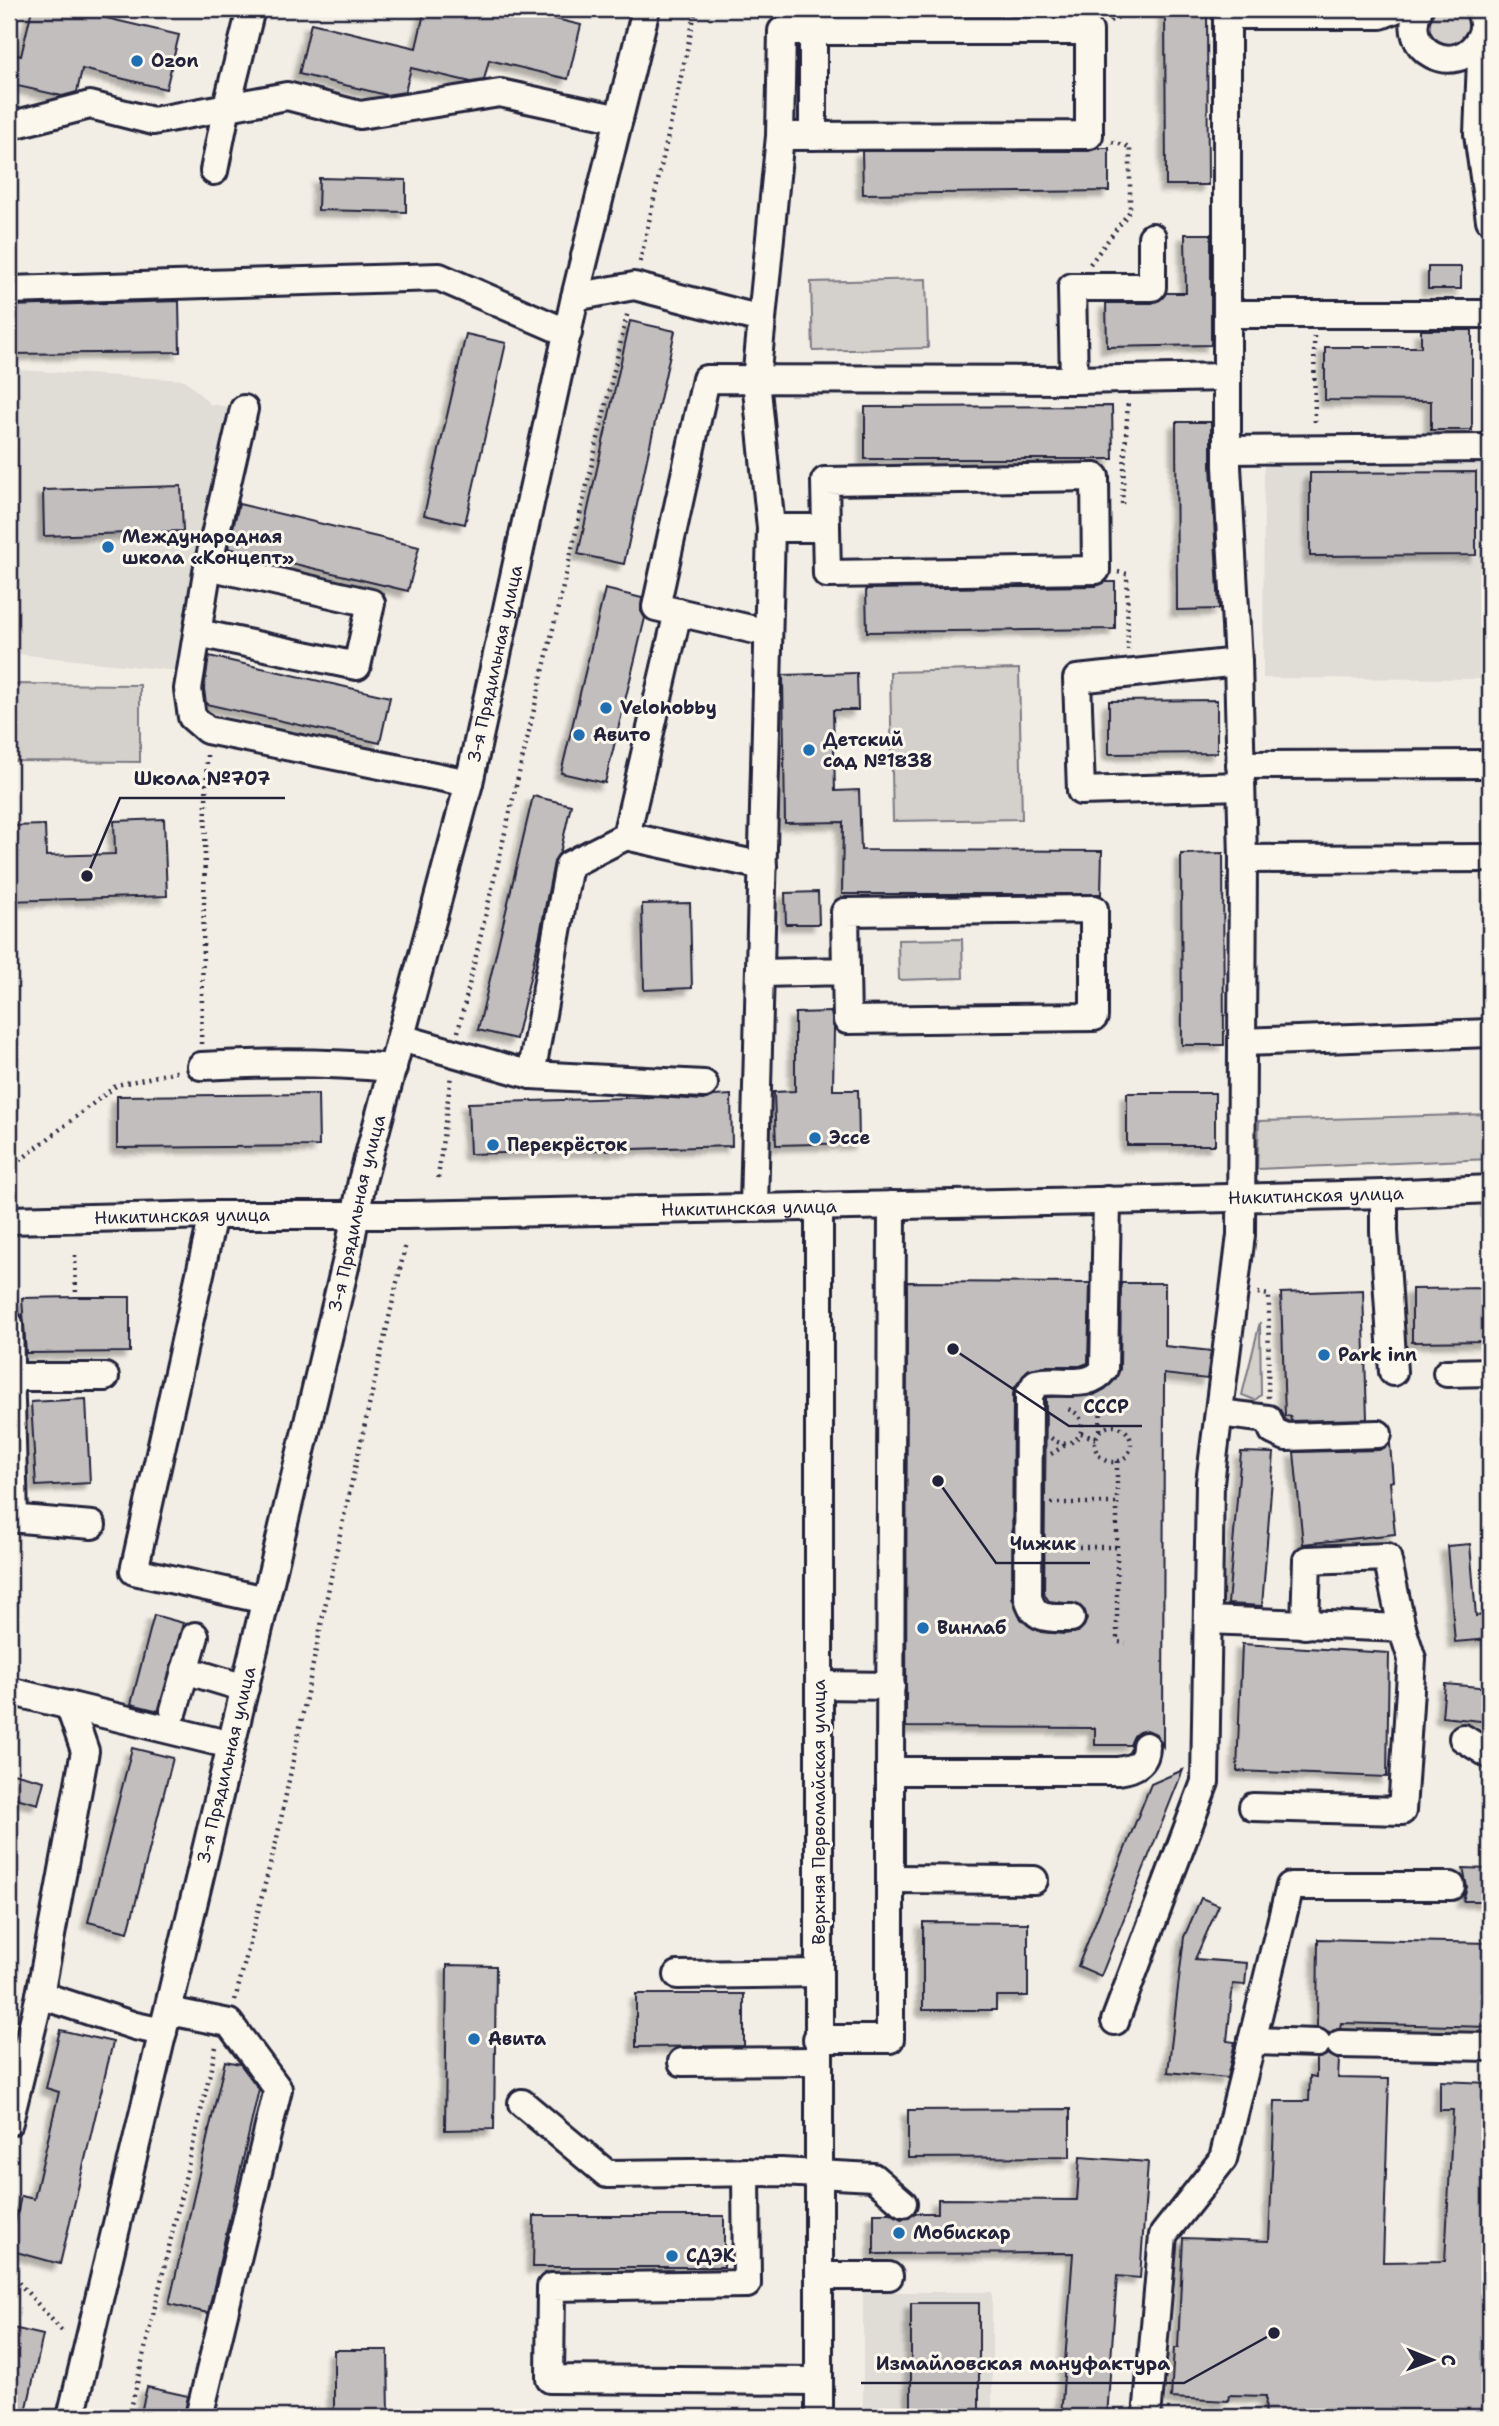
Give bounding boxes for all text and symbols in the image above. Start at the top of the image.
place label: Ozon [151,49,198,73]
marker: Ozon [129,53,145,69]
place label: Международная школа «Концепт» [122,525,294,570]
marker: Международная школа «Концепт» [100,539,116,555]
street label: 3-я Прядильная улица [462,563,528,765]
place label: Velohobby [620,696,717,720]
marker: Velohobby [598,700,614,716]
place label: Авито [593,723,651,747]
marker: Авито [571,727,587,743]
place label: Детский сад №1838 [823,728,932,773]
marker: Детский сад №1838 [801,742,817,758]
callout: Школа №707 [120,758,285,798]
text: Школа №707 [134,766,270,791]
street label: 3-я Прядильная улица [323,1112,391,1315]
place label: Эссе [829,1126,870,1150]
marker: Эссе [807,1130,823,1146]
place label: Перекрёсток [507,1133,627,1157]
marker: Перекрёсток [485,1137,501,1153]
street label: Никитинская улица [1228,1181,1404,1210]
street label: Никитинская улица [661,1194,837,1222]
street label: Никитинская улица [94,1203,270,1230]
place label: Park inn [1338,1343,1417,1367]
marker: Park inn [1316,1347,1332,1363]
callout: СССР [1069,1386,1142,1426]
text: СССР [1083,1394,1129,1419]
callout: Чижик [996,1523,1090,1563]
text: Чижик [1010,1531,1076,1556]
place label: Винлаб [937,1616,1006,1640]
marker: Винлаб [915,1620,931,1636]
street label: 3-я Прядильная улица [191,1664,261,1866]
street label: Верхняя Первомайская улица [807,1679,831,1945]
place label: Авита [488,2027,547,2051]
marker: Авита [466,2031,482,2047]
place label: Мобискар [913,2221,1011,2245]
marker: Мобискар [891,2225,907,2241]
place label: СДЭК [686,2244,736,2268]
marker: СДЭК [664,2248,680,2264]
north arrow [1398,2324,1468,2394]
callout: Измайловская мануфактура [861,2343,1184,2383]
text: Измайловская мануфактура [876,2351,1170,2376]
text: С [1436,2354,1461,2366]

